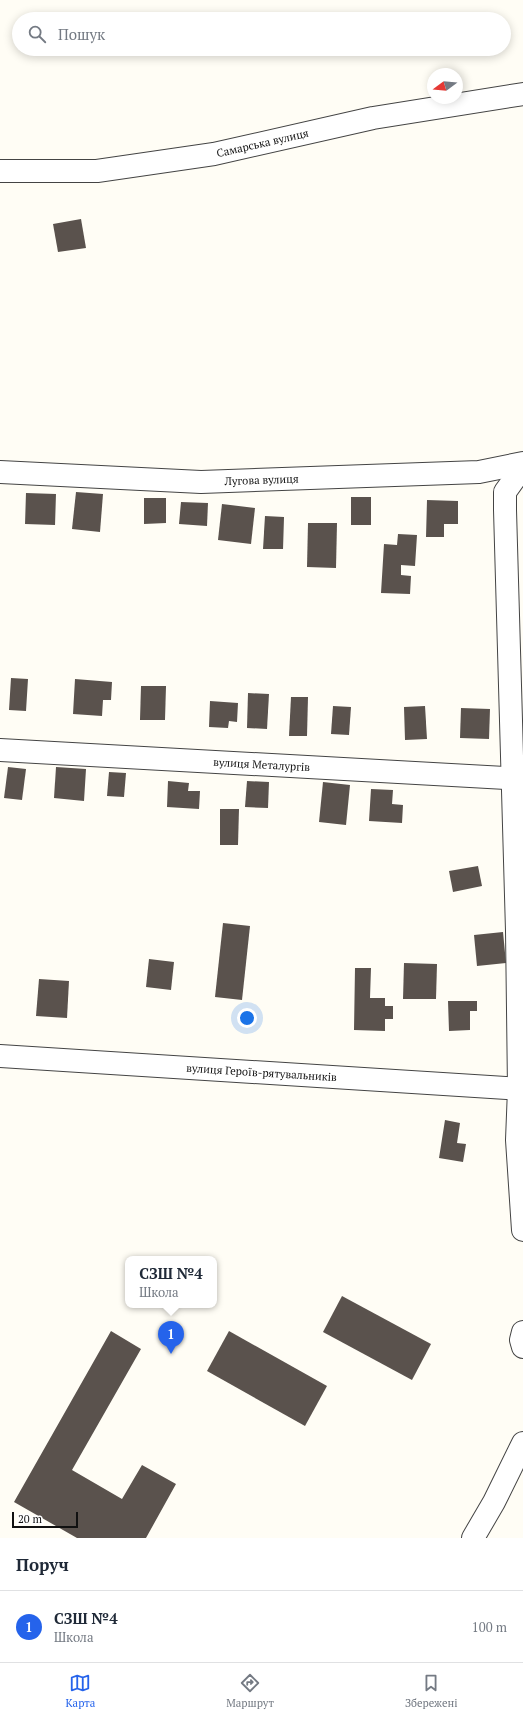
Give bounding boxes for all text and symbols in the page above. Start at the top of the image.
search box [12,12,511,56]
icon: search [26,23,48,45]
text: Пошук [58,24,105,44]
north arrow [427,68,463,104]
street label: Самарська вулиця [215,126,310,160]
street label: Лугова вулиця [223,471,299,488]
street label: вулиця Металургів [213,755,311,774]
your location [237,1008,257,1028]
street label: вулиця Героїв-рятувальників [186,1061,337,1084]
popup [125,1256,217,1308]
text: СЗШ №4 [139,1263,203,1283]
text: Школа [139,1283,179,1301]
pin: 1 [158,1321,184,1354]
scale bar [12,1510,78,1529]
text: 20 m [18,1512,42,1526]
text: Поруч [16,1553,69,1576]
text: СЗШ №4 [54,1608,118,1628]
text: 1 [25,1618,33,1636]
text: 100 m [472,1618,507,1636]
text: Школа [54,1628,93,1646]
tab: Карта [66,1672,95,1710]
tab: Маршрут [226,1672,274,1710]
tab: Збережені [405,1672,457,1710]

